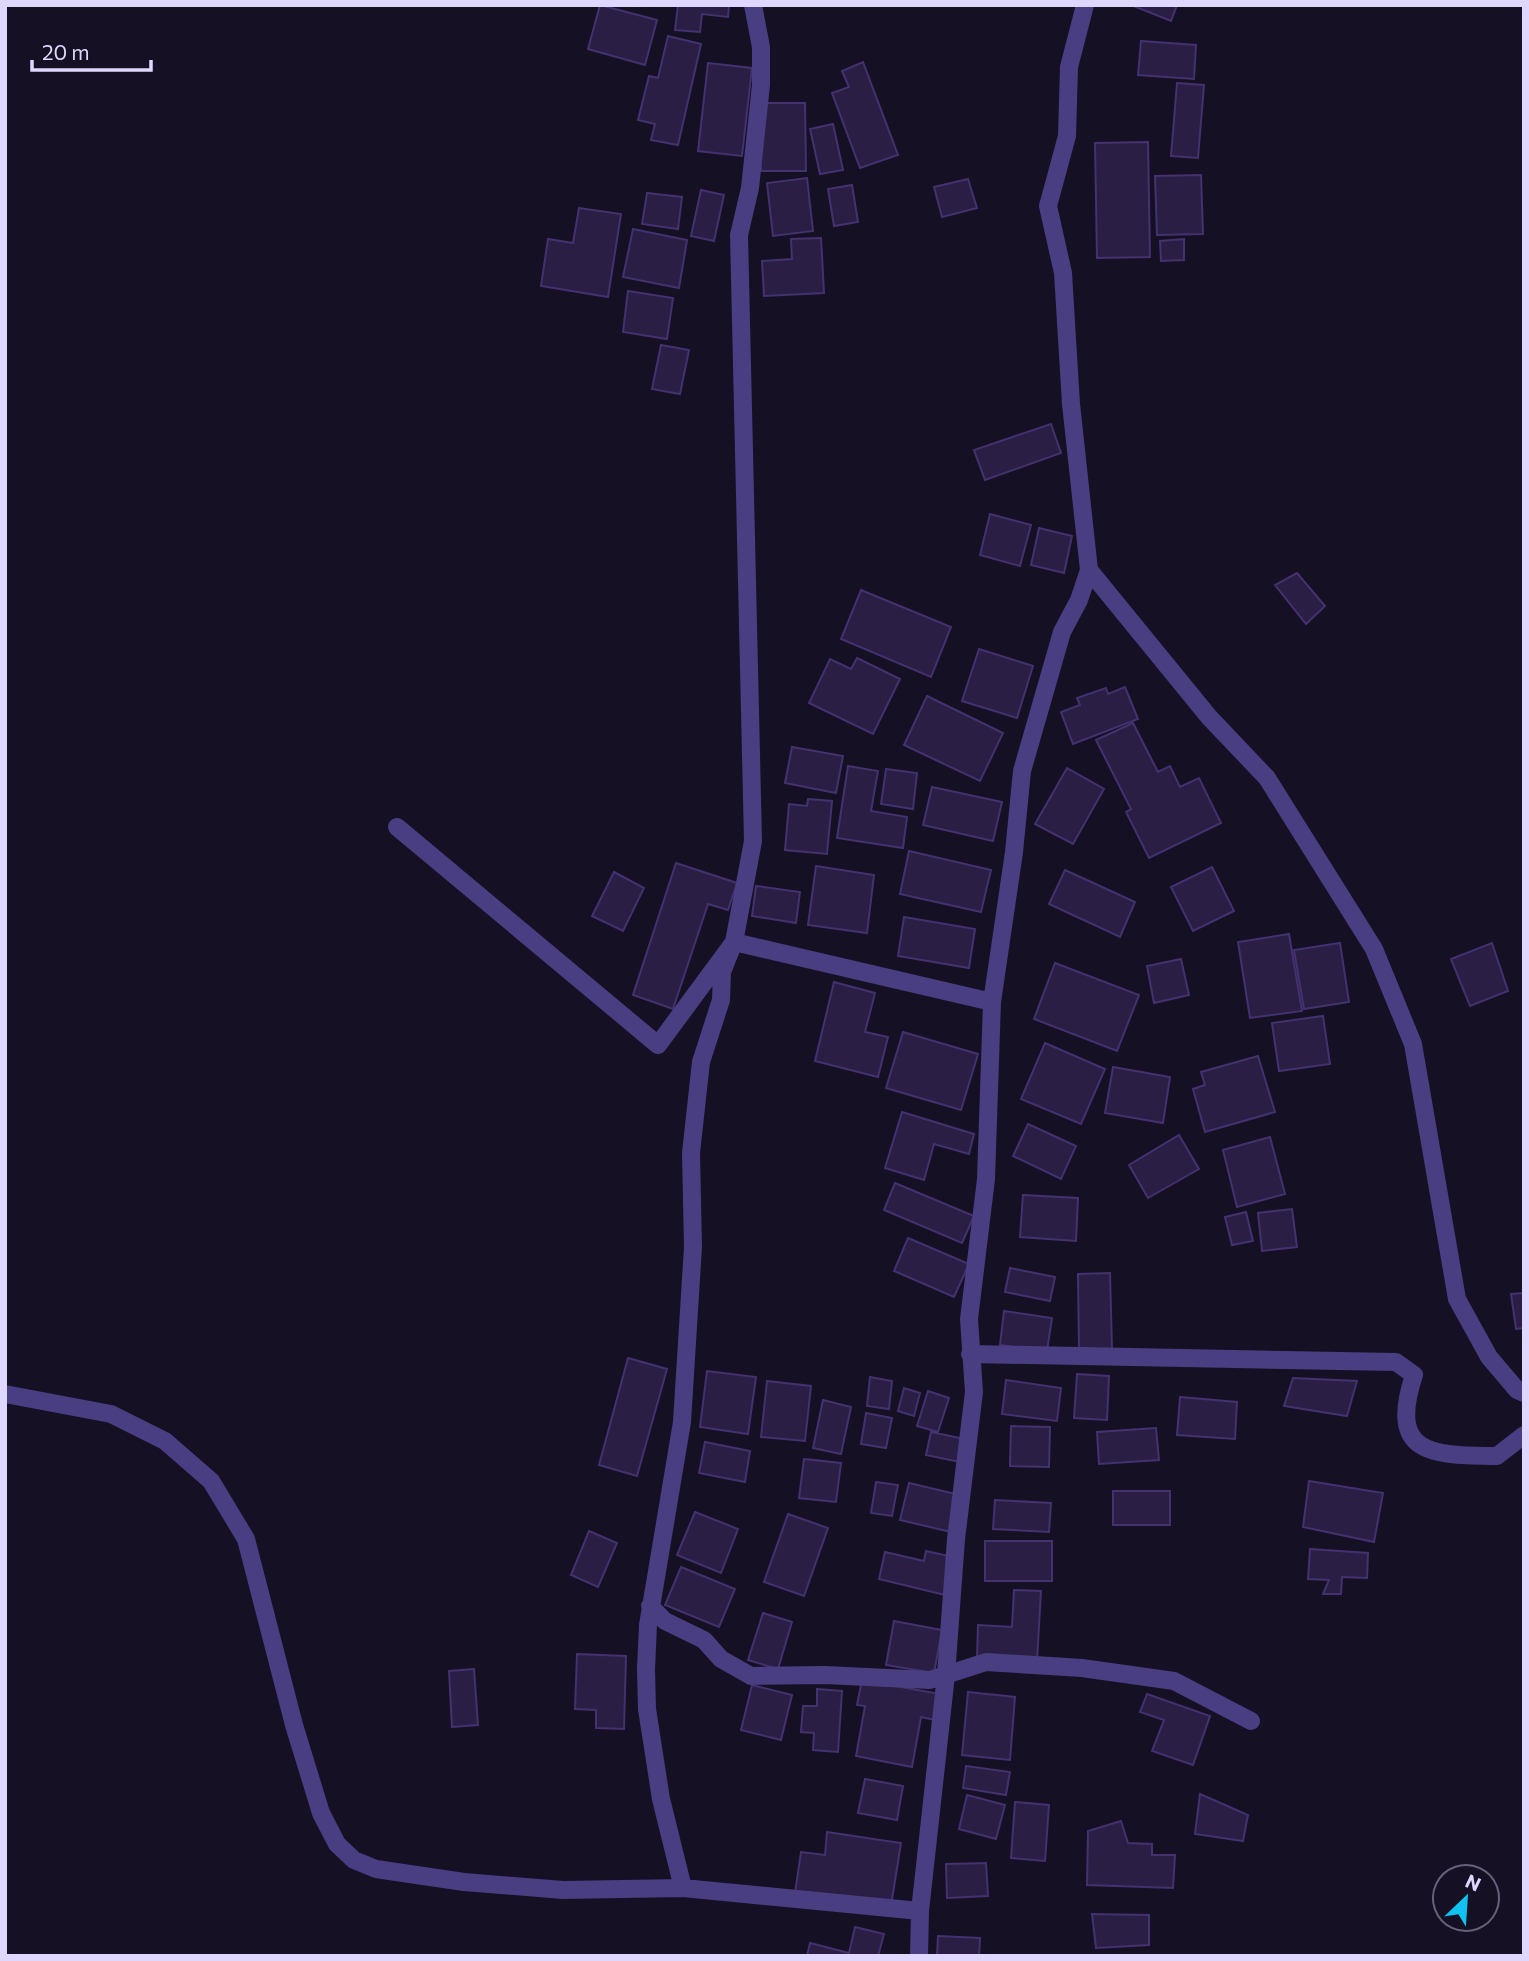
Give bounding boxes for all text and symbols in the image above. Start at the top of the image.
scale bar [32,28,150,72]
text: 20 m [42,39,90,64]
north arrow [1431,1863,1501,1933]
text: N [1462,1869,1485,1896]

